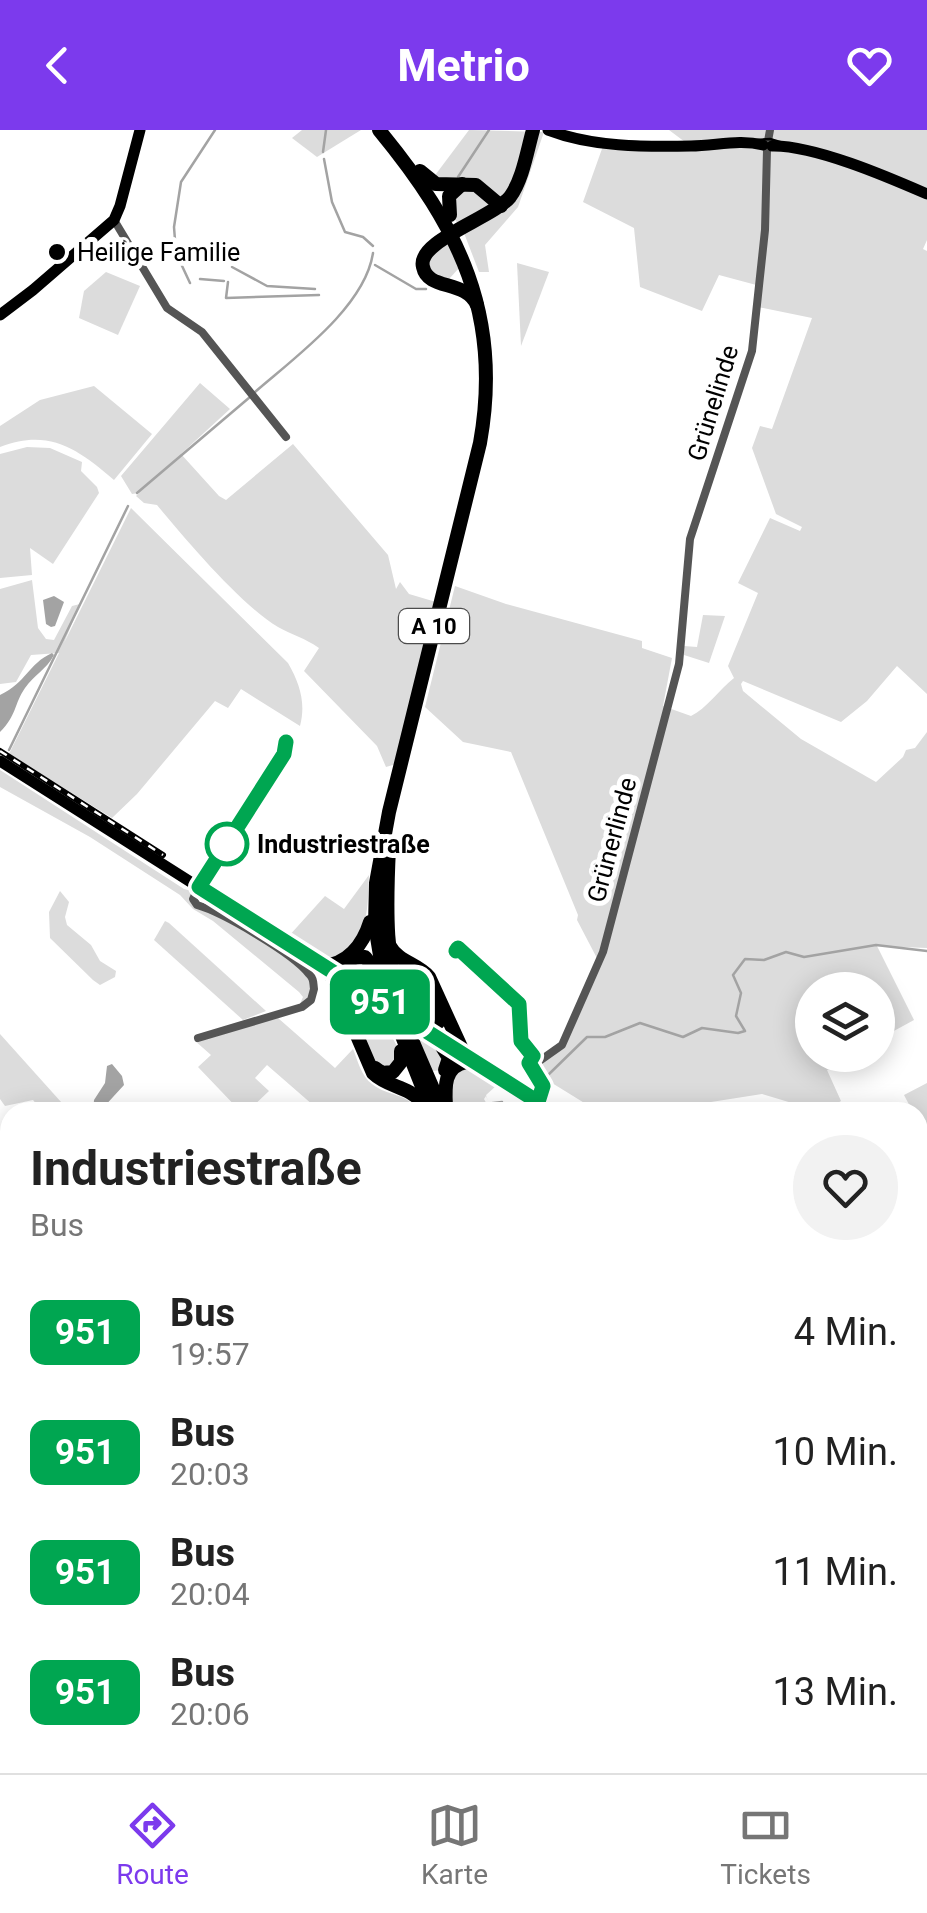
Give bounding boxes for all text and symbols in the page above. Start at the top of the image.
icon: back [30,38,85,93]
icon: heart [842,38,897,93]
text: Metrio [397,39,530,92]
place label: Heilige Familie [77,238,240,267]
marker: Heilige Familie [46,241,68,263]
street label: Grünelinde [682,342,744,464]
road number: A 10 [399,609,469,643]
street label: Grünerlinde [581,774,643,906]
marker: Industriestraße [206,823,248,865]
place label: Industriestraße [257,830,430,859]
line badge: 951 [322,970,438,1034]
map controls [795,972,895,1072]
button: layers [795,972,895,1072]
text: 951 [350,982,410,1023]
button: heart [793,1135,898,1240]
text: Industriestraße [30,1140,362,1197]
text: Bus [30,1206,84,1244]
text: Bus [170,1291,235,1335]
text: 4 Min. [794,1310,898,1354]
text: 951 [55,1312,115,1353]
text: 19:57 [170,1335,250,1373]
text: Bus [170,1411,235,1455]
text: 10 Min. [772,1430,898,1474]
text: 951 [55,1432,115,1473]
text: 20:03 [170,1455,250,1493]
text: Bus [170,1531,235,1575]
text: 11 Min. [772,1550,898,1594]
text: 951 [55,1552,115,1593]
text: 20:04 [170,1575,250,1613]
text: Bus [170,1651,235,1695]
text: 13 Min. [772,1670,898,1714]
text: 951 [55,1672,115,1713]
text: 20:06 [170,1695,250,1733]
tab: Route [116,1798,189,1891]
tab: Karte [421,1798,488,1891]
tab: Tickets [720,1798,811,1891]

